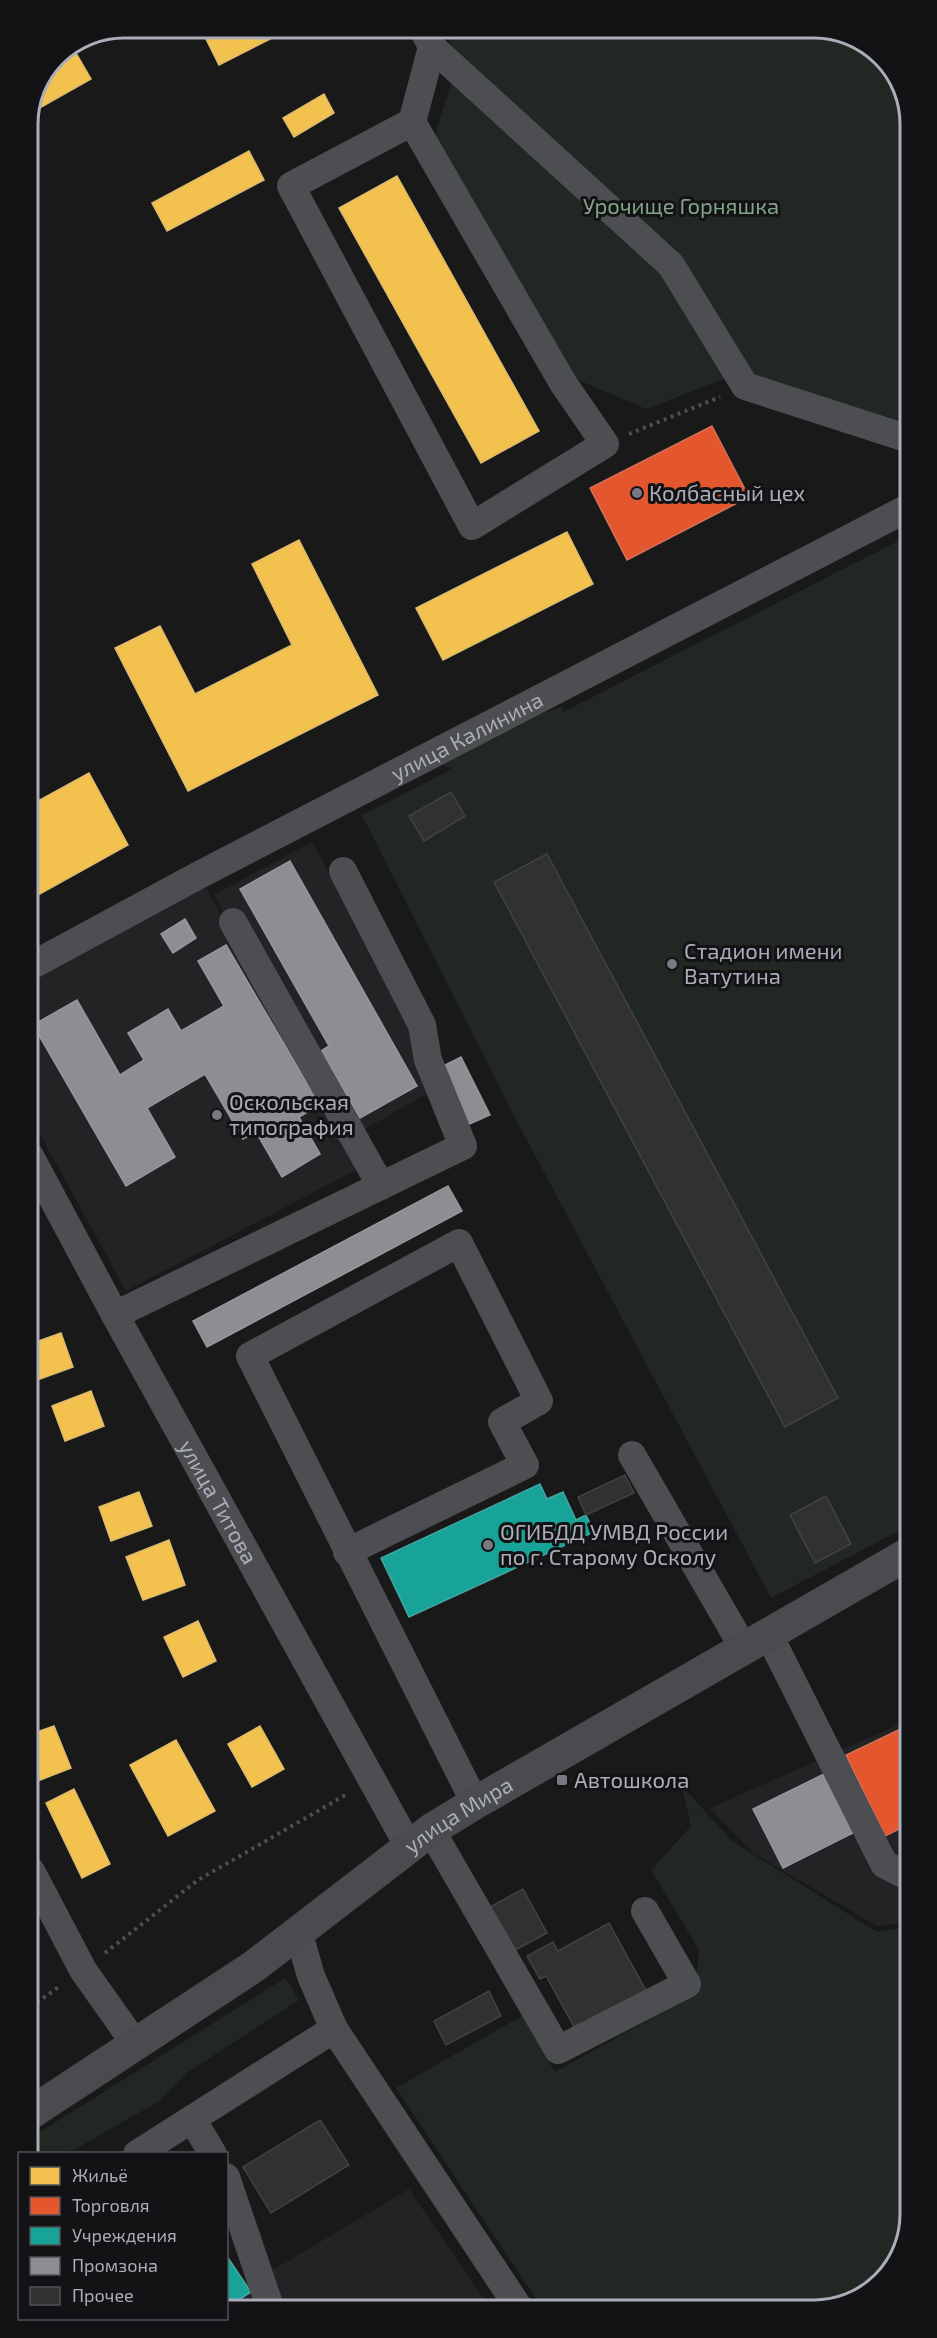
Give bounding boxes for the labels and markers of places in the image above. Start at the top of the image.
place label: Колбасный цех [649,479,805,505]
marker: Колбасный цех [630,486,644,500]
place label: Стадион имени Ватутина [684,937,842,989]
marker: Стадион имени Ватутина [665,957,679,971]
place label: Оскольская типография [229,1088,354,1139]
marker: Оскольская типография [210,1108,224,1122]
place label: ОГИБДД УМВД России по г. Старому Осколу [500,1518,728,1570]
marker: ОГИБДД УМВД России по г. Старому Осколу [481,1538,495,1552]
place label: Автошкола [574,1766,689,1792]
marker: Автошкола [555,1773,569,1787]

